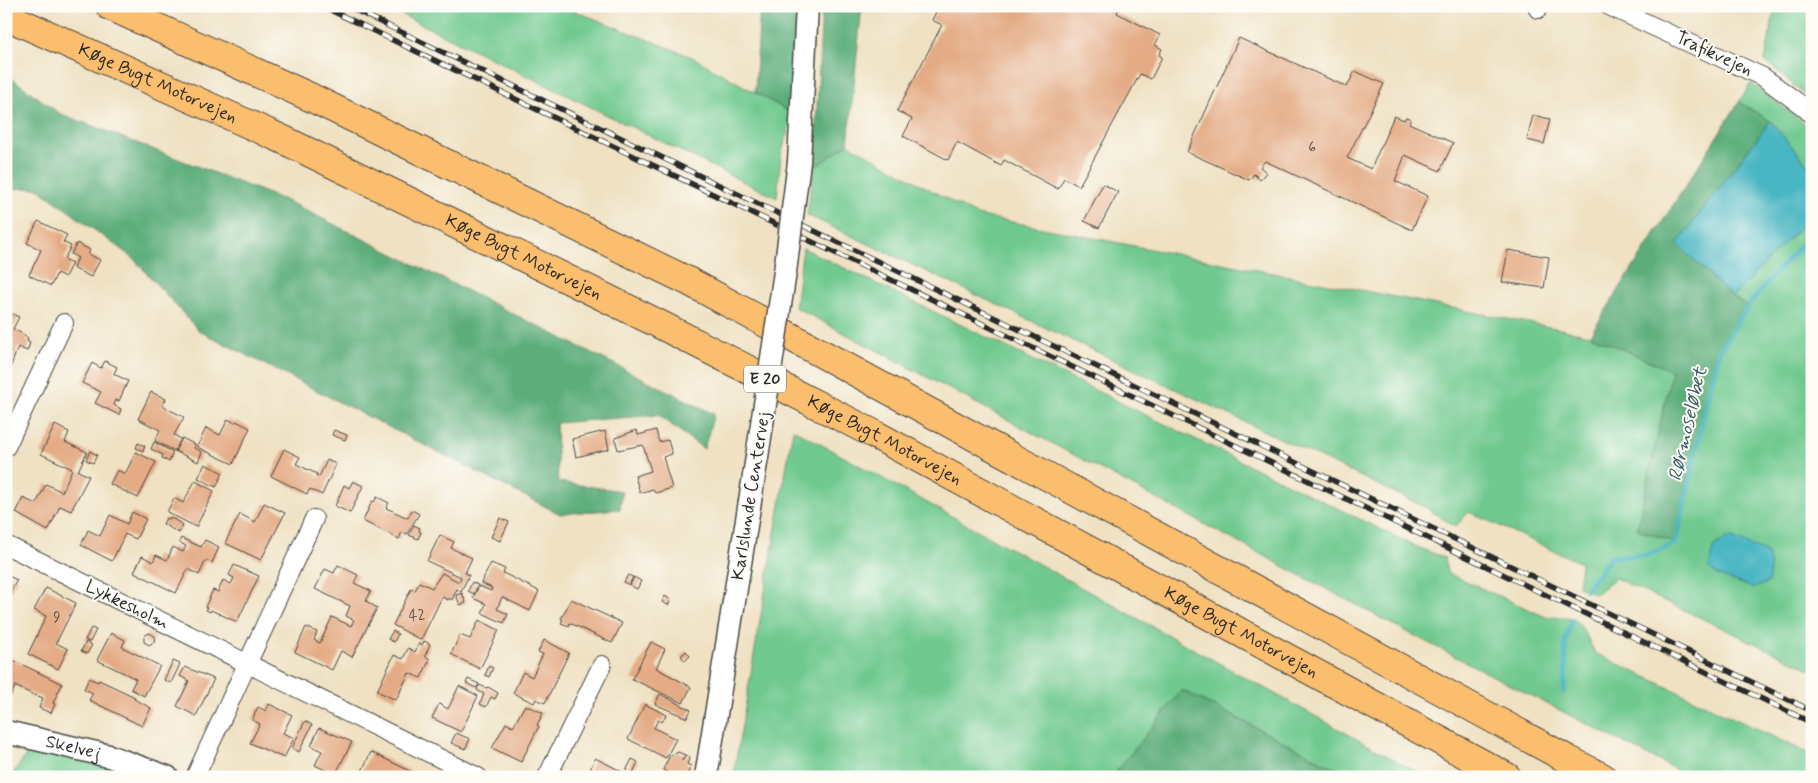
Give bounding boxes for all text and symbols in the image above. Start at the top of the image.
street label: Trafikvejen [1671,26,1757,82]
street label: Køge Bugt Motorvejen [74,38,241,130]
house number: 6 [1308,138,1316,158]
street label: Køge Bugt Motorvejen [441,209,606,306]
water label: Rørmoseløbet [1663,364,1713,483]
road number: E 20 [744,366,786,392]
street label: Køge Bugt Motorvejen [803,390,966,491]
street label: Karlslunde Centervej [726,410,776,582]
street label: Lykkesholm [81,574,173,636]
street label: Køge Bugt Motorvejen [1160,581,1322,684]
house number: 42 [409,606,425,626]
house number: 9 [53,608,61,628]
street label: Skelvej [43,730,103,766]

